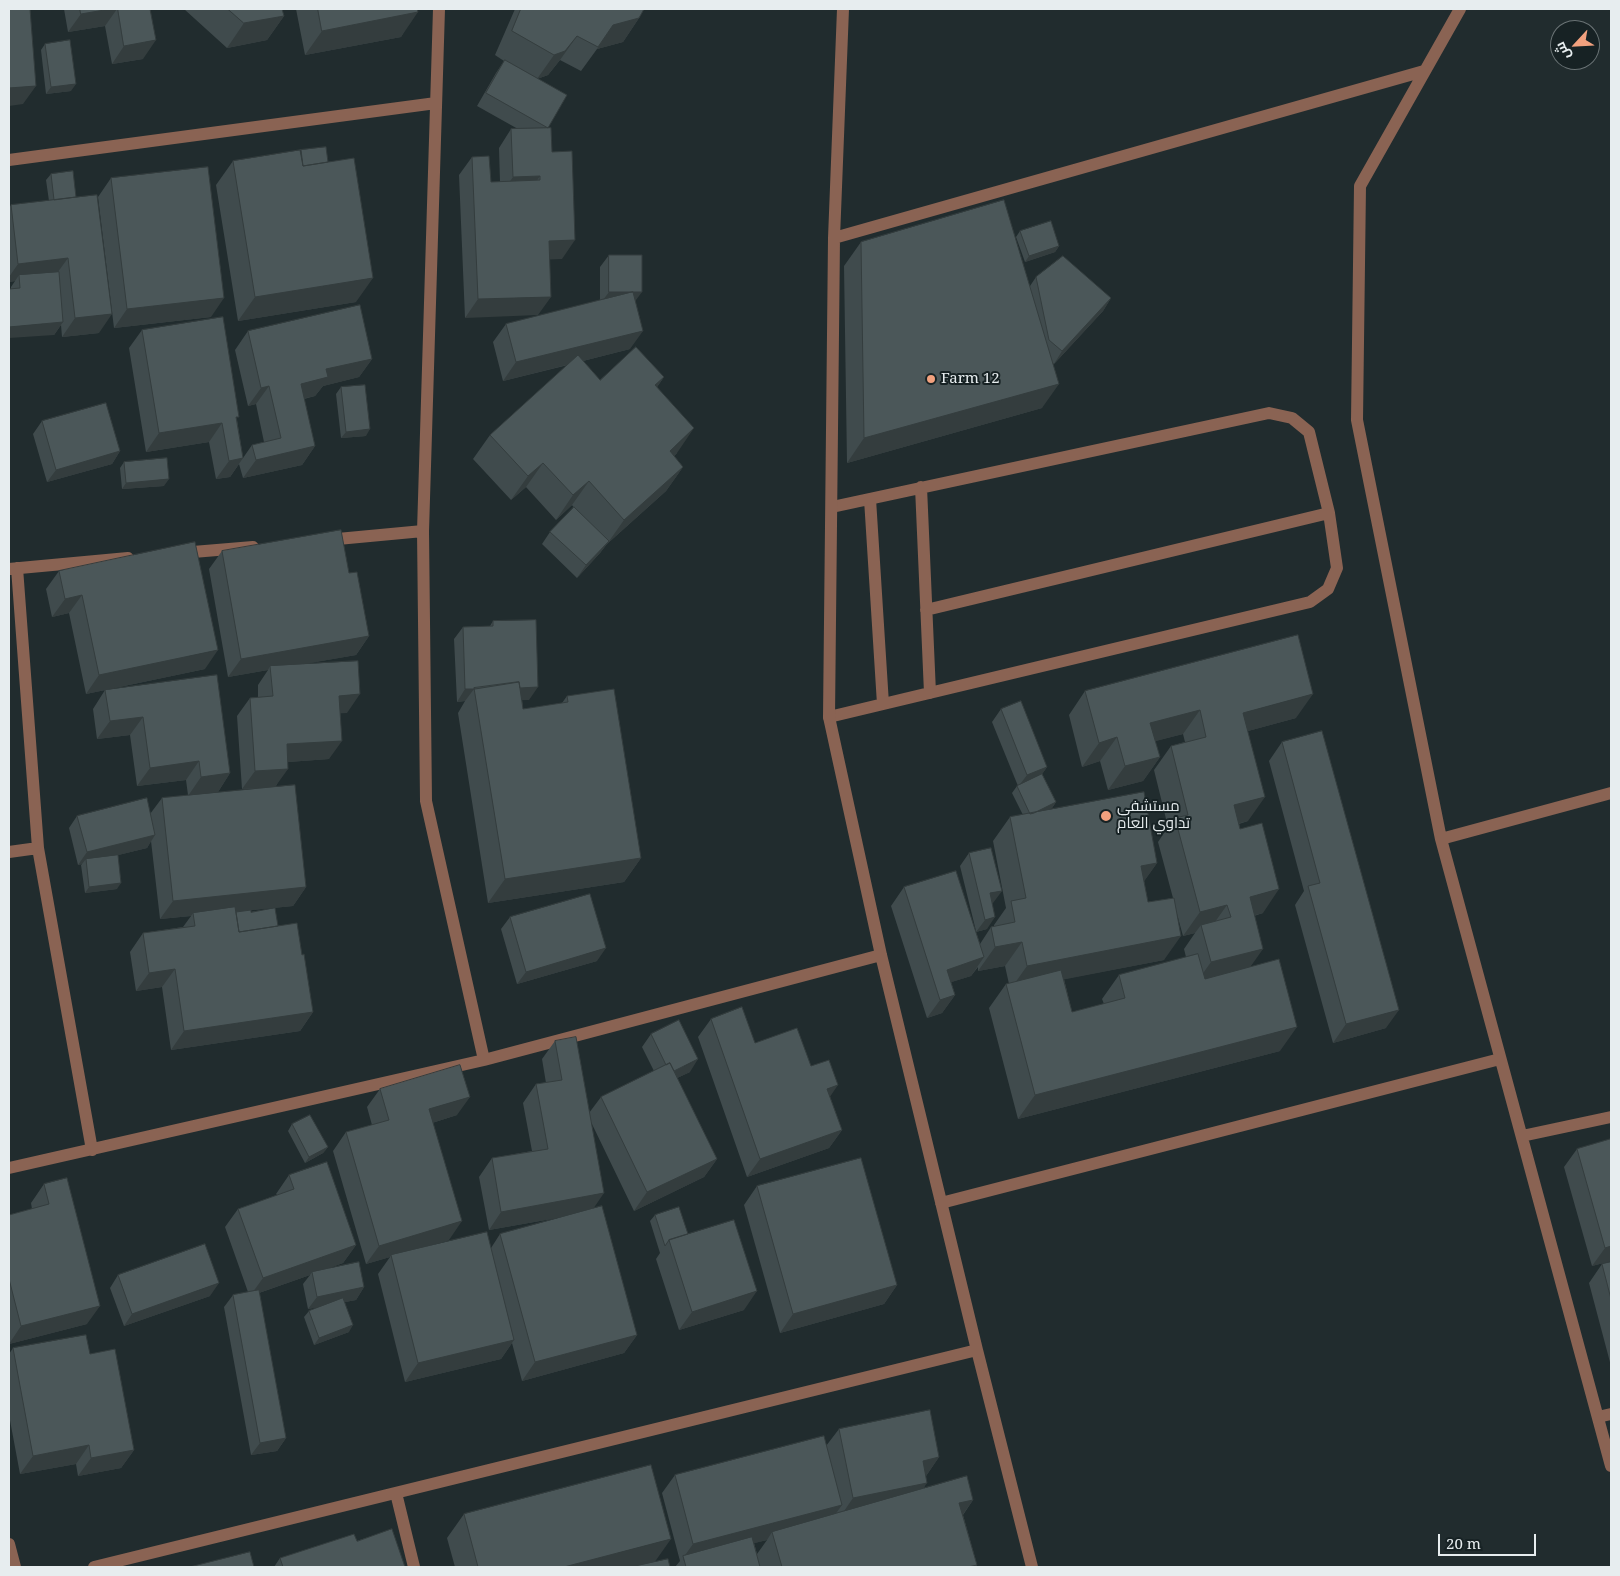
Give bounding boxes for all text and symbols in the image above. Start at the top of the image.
north arrow [1550,20,1600,70]
text: ش [1549,39,1574,63]
place label: Farm 12 [941,370,1000,388]
marker: Farm 12 [925,373,937,385]
place label: مستشفى تداوي العام [1117,798,1190,833]
marker: مستشفى تداوي العام [1099,809,1113,823]
scale bar [1440,1524,1538,1556]
text: 20 m [1446,1533,1481,1553]

